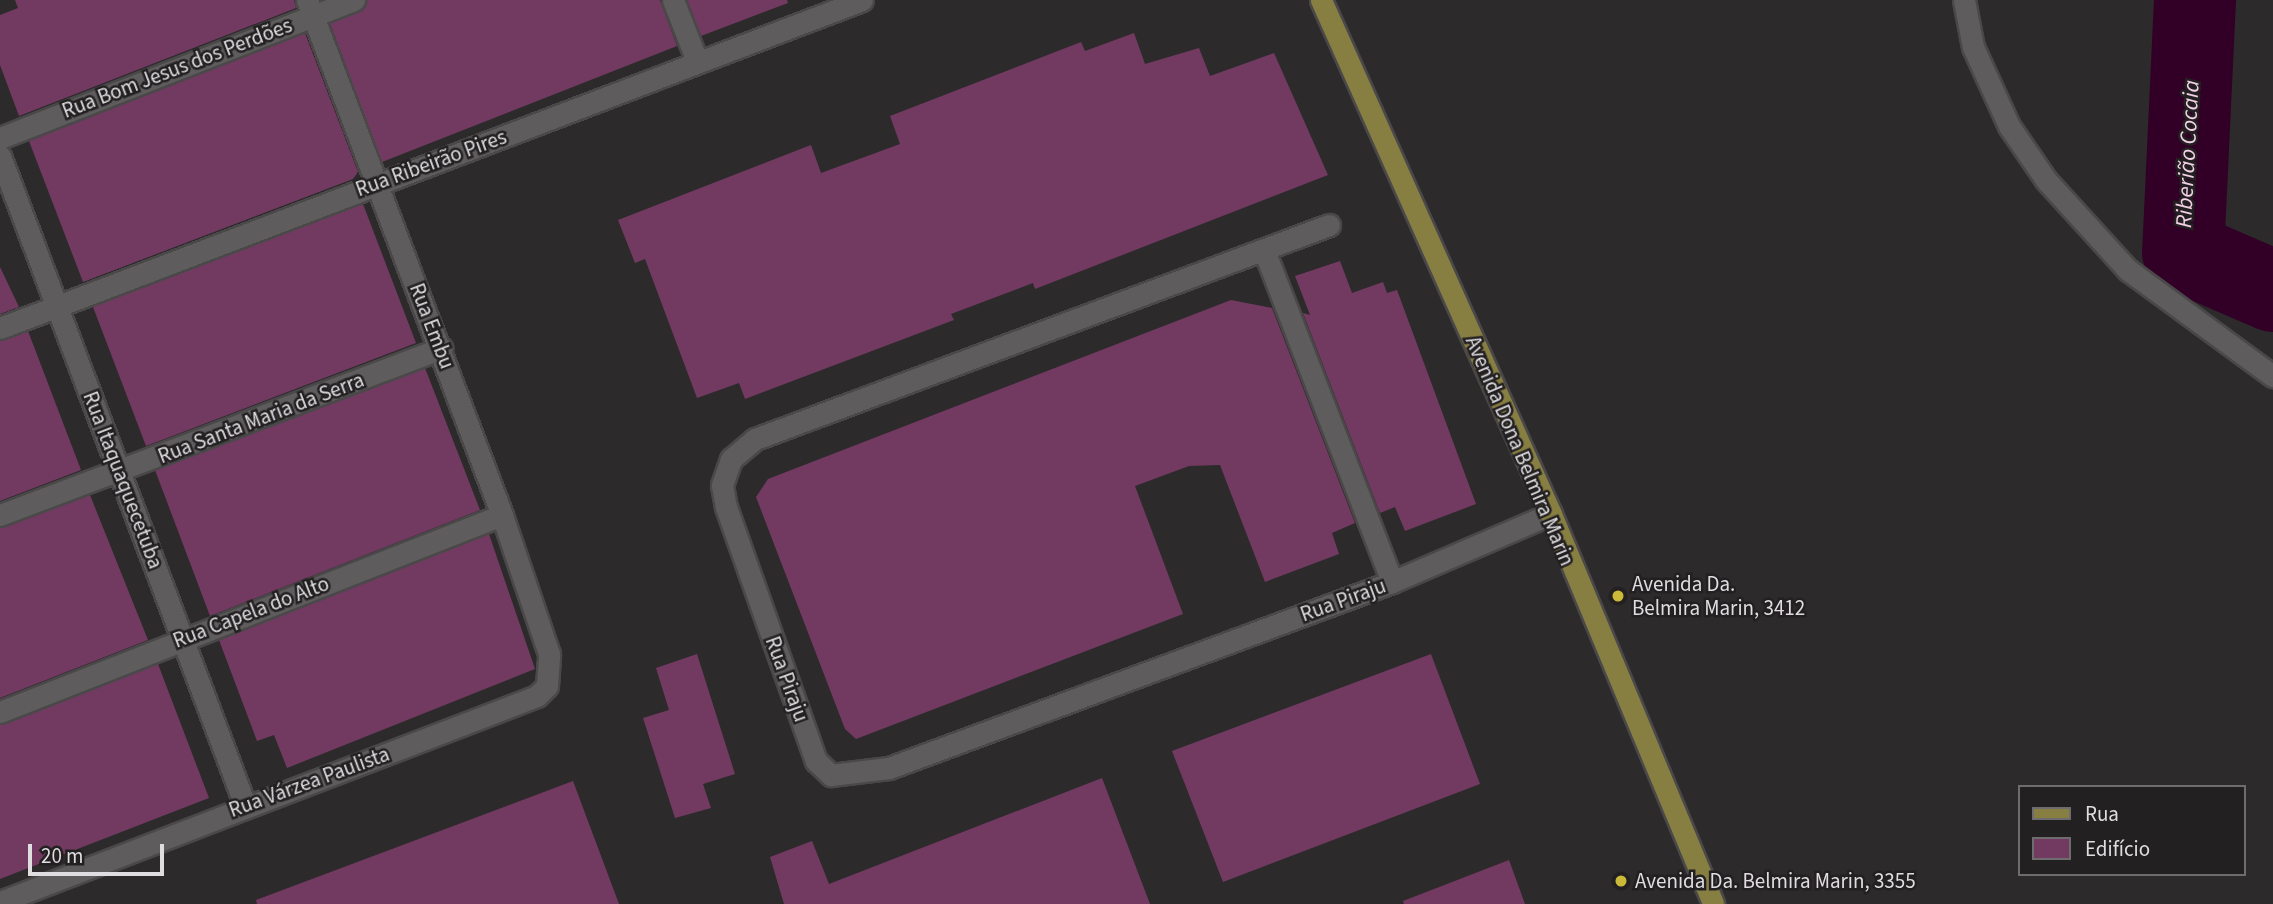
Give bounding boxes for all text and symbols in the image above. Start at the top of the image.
street label: Rua Bom Jesus dos Perdões [58,12,296,124]
water label: Riberião Cocaia [2170,79,2206,229]
street label: Rua Ribeirão Pires [352,124,510,202]
street label: Rua Embu [404,280,460,372]
street label: Avenida Dona Belmira Marin [1460,332,1580,570]
street label: Rua Santa Maria da Serra [154,367,368,469]
street label: Rua Itaquaquecetuba [78,388,168,572]
street label: Rua Capela do Alto [169,571,333,653]
place label: Avenida Da. Belmira Marin, 3412 [1632,571,1805,621]
street label: Rua Piraju [1297,573,1389,627]
marker: Avenida Da. Belmira Marin, 3412 [1610,588,1626,604]
street label: Rua Piraju [760,633,814,725]
street label: Rua Várzea Paulista [225,741,393,823]
legend [2018,785,2245,876]
text: Rua [2085,799,2119,829]
scale bar [32,830,168,874]
text: Edifício [2085,834,2150,864]
text: 20 m [41,841,83,871]
place label: Avenida Da. Belmira Marin, 3355 [1635,868,1916,894]
marker: Avenida Da. Belmira Marin, 3355 [1613,873,1629,889]

